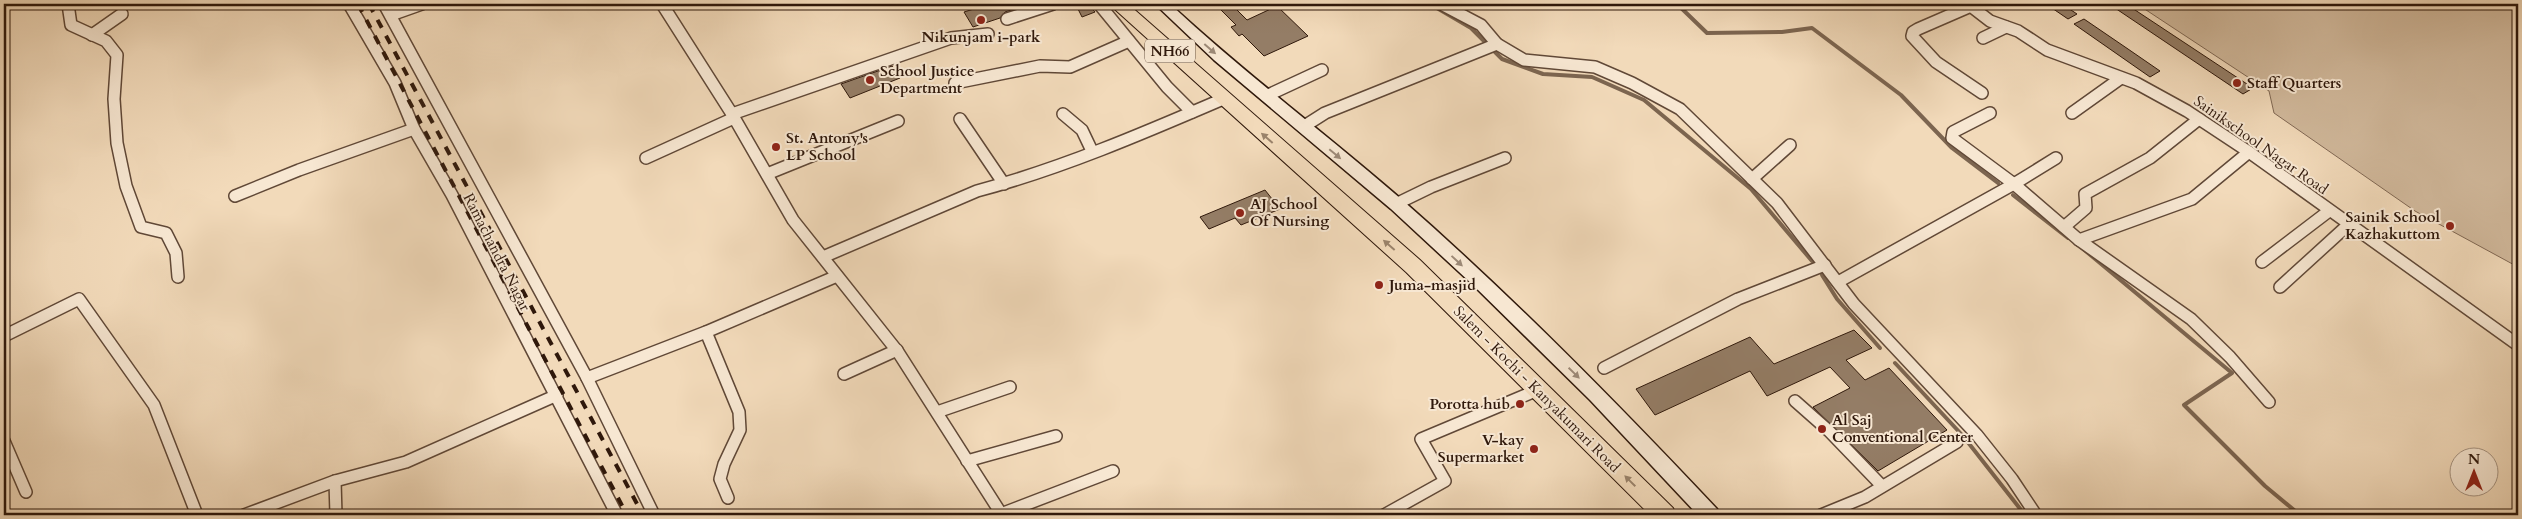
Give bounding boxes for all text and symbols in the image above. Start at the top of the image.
marker: Nikunjam i-park [975,14,987,26]
place label: Nikunjam i-park [922,27,1041,47]
road number: NH66 [1145,40,1195,62]
one-way arrow [1204,44,1217,55]
place label: School Justice Department [880,61,974,98]
place label: Staff Quarters [2247,73,2341,93]
marker: School Justice Department [864,74,876,86]
marker: Staff Quarters [2231,77,2243,89]
street label: Sainikschool Nagar Road [2190,91,2332,199]
place label: St. Antony's LP School [786,128,868,165]
one-way arrow [1261,132,1273,144]
marker: St. Antony's LP School [770,141,782,153]
one-way arrow [1328,148,1341,159]
street label: Ramachandra Nagar [459,190,536,315]
place label: AJ School Of Nursing [1250,194,1329,231]
marker: AJ School Of Nursing [1234,207,1246,219]
place label: Sainik School Kazhakuttom [2345,207,2441,244]
marker: Sainik School Kazhakuttom [2444,220,2456,232]
one-way arrow [1383,240,1395,251]
one-way arrow [1450,255,1462,267]
place label: Juma-masjid [1387,275,1476,295]
marker: Juma-masjid [1373,279,1385,291]
street label: Salem - Kochi - Kanyakumari Road [1449,301,1625,477]
one-way arrow [1568,367,1580,379]
place label: Porotta hub [1430,394,1510,414]
marker: Porotta hub [1514,398,1526,410]
place label: Al Saj Conventional Center [1832,410,1974,447]
marker: Al Saj Conventional Center [1816,423,1828,435]
place label: V-kay Supermarket [1438,430,1525,467]
marker: V-kay Supermarket [1528,443,1540,455]
north arrow [2450,446,2500,496]
text: N [2468,450,2480,469]
one-way arrow [1624,475,1636,487]

